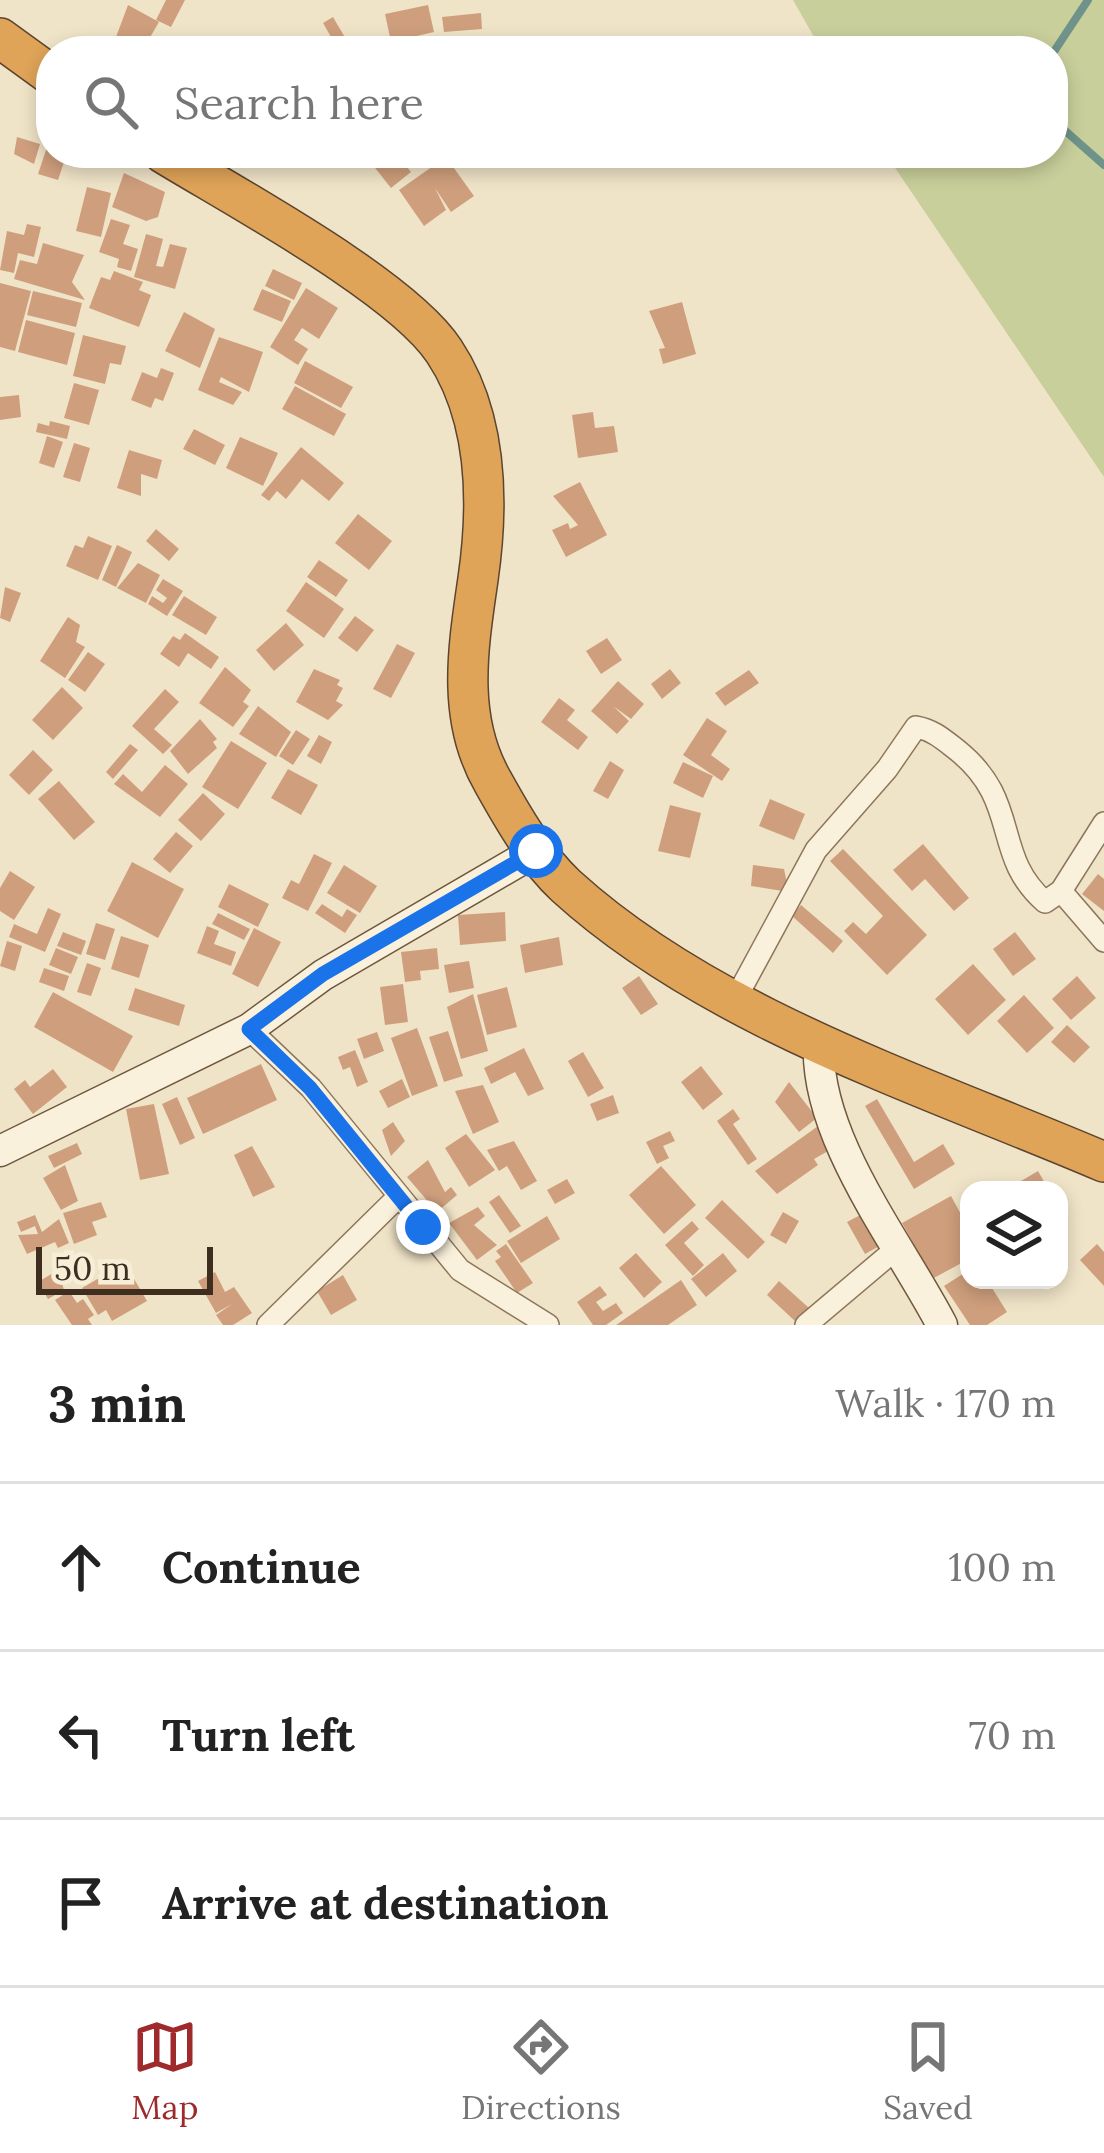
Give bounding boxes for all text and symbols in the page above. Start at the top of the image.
search box [36,36,1068,168]
icon: search [78,69,144,135]
text: Search here [174,74,424,131]
route start [509,824,563,878]
map controls [960,1181,1068,1289]
button: layers [960,1181,1068,1289]
route end [396,1200,450,1254]
scale bar [36,1241,213,1294]
text: 50 m [54,1247,131,1289]
text: 3 min [48,1371,186,1436]
text: Walk · 170 m [835,1378,1056,1428]
icon: ahead [48,1534,114,1600]
text: Continue [162,1538,361,1595]
text: 100 m [948,1542,1056,1592]
icon: left [48,1702,114,1768]
text: Turn left [162,1706,355,1763]
text: 70 m [969,1710,1056,1760]
icon: arrive [48,1870,114,1936]
text: Arrive at destination [162,1874,609,1931]
tab: Map [131,2014,198,2128]
tab: Directions [461,2014,621,2128]
tab: Saved [883,2014,973,2128]

